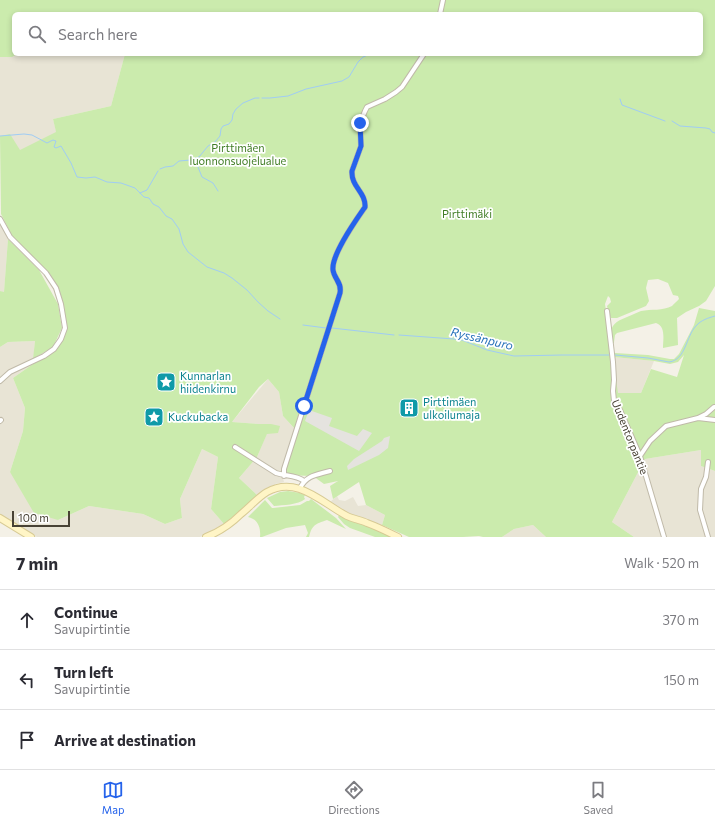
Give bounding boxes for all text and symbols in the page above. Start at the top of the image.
search box [12,12,703,56]
icon: search [26,23,48,45]
text: Search here [58,25,137,43]
route end [351,114,369,132]
park label: Pirttimäen luonnonsuojelualue [190,141,287,167]
park label: Pirttimäki [442,207,492,220]
water label: Ryssänpuro [450,324,515,352]
place label: Kunnarlan hiidenkirnu [180,369,236,395]
place icon: Kunnarlan hiidenkirnu [155,371,177,393]
place label: Pirttimäen ulkoilumaja [423,395,480,421]
route start [295,397,313,415]
building icon: Pirttimäen ulkoilumaja [398,397,420,419]
street label: Uudentorpantie [609,397,651,476]
place icon: Kuckubacka [143,406,165,428]
place label: Kuckubacka [168,410,228,423]
scale bar [12,509,70,528]
text: 100 m [18,511,49,524]
text: 7 min [16,553,58,574]
text: Walk · 520 m [624,555,699,571]
text: Continue [54,603,118,621]
icon: ahead [16,609,38,631]
text: 370 m [662,612,699,628]
text: Savupirtintie [54,621,130,637]
text: Turn left [54,663,113,681]
icon: left [16,669,38,691]
text: 150 m [664,672,699,688]
text: Savupirtintie [54,681,130,697]
icon: arrive [16,729,38,751]
text: Arrive at destination [54,731,196,749]
tab: Map [102,779,125,816]
tab: Directions [328,779,380,816]
tab: Saved [583,779,613,816]

